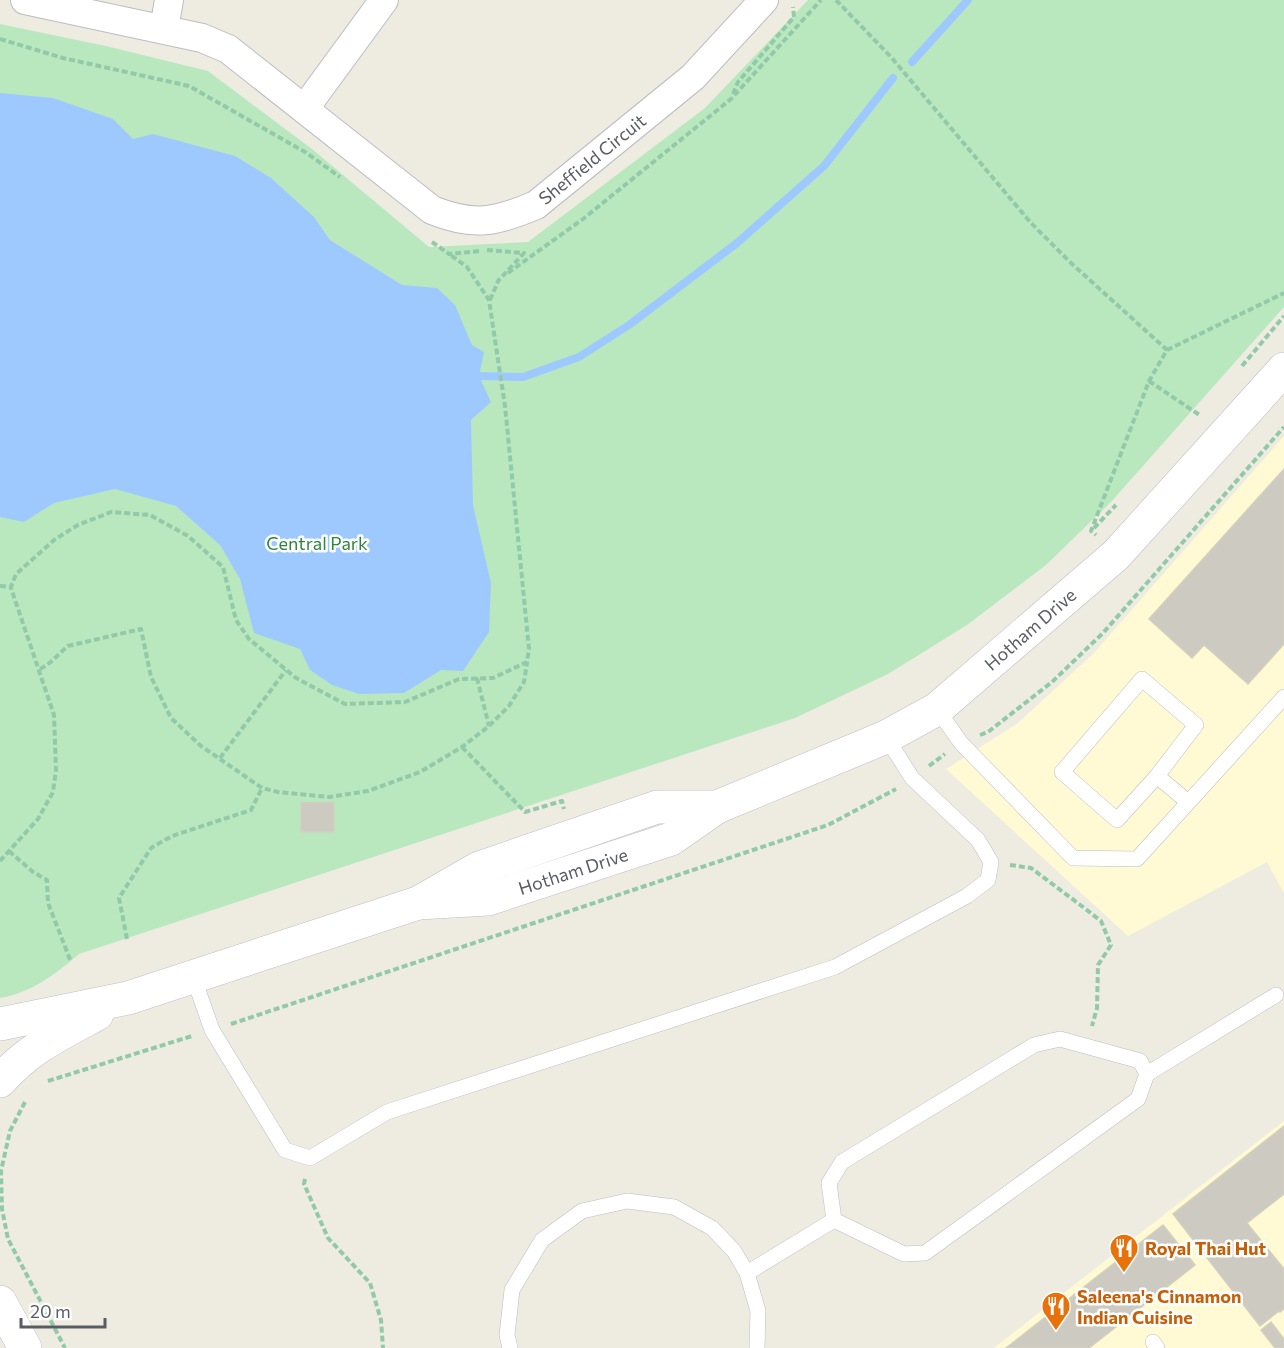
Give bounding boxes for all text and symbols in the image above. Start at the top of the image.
street label: Sheffield Circuit [534,109,650,209]
park label: Central Park [266,532,368,554]
street label: Hotham Drive [980,583,1080,675]
street label: Hotham Drive [515,843,631,899]
restaurant icon: Royal Thai Hut [1108,1232,1140,1274]
place label: Royal Thai Hut [1145,1237,1266,1259]
place label: Saleena's Cinnamon Indian Cuisine [1077,1285,1241,1328]
restaurant icon: Saleena's Cinnamon Indian Cuisine [1040,1290,1072,1332]
scale bar [21,1291,105,1329]
text: 20 m [30,1300,71,1322]

